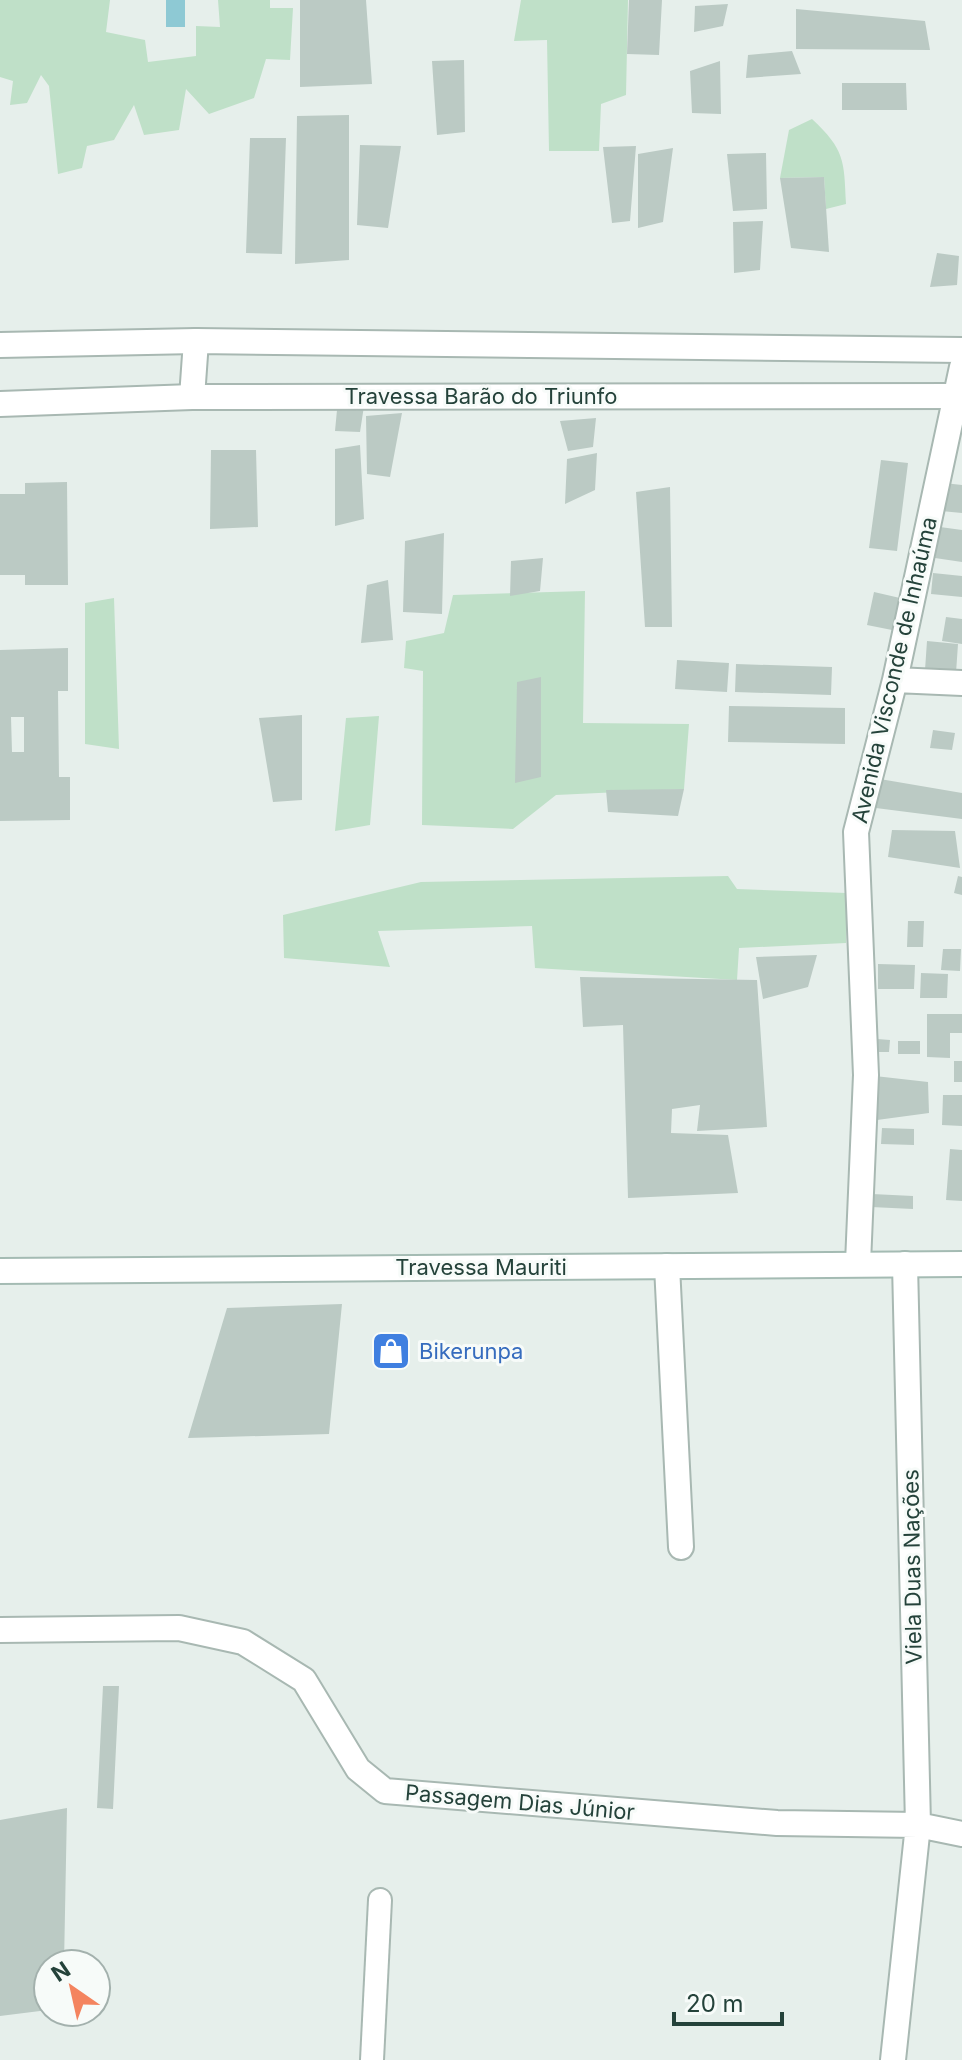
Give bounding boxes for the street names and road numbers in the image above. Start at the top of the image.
street label: Travessa Barão do Triunfo [344,383,618,409]
street label: Avenida Visconde de Inhaúma [846,514,942,826]
street label: Travessa Mauriti [395,1254,567,1280]
street label: Viela Duas Nações [897,1469,927,1665]
street label: Passagem Dias Júnior [404,1779,636,1825]

